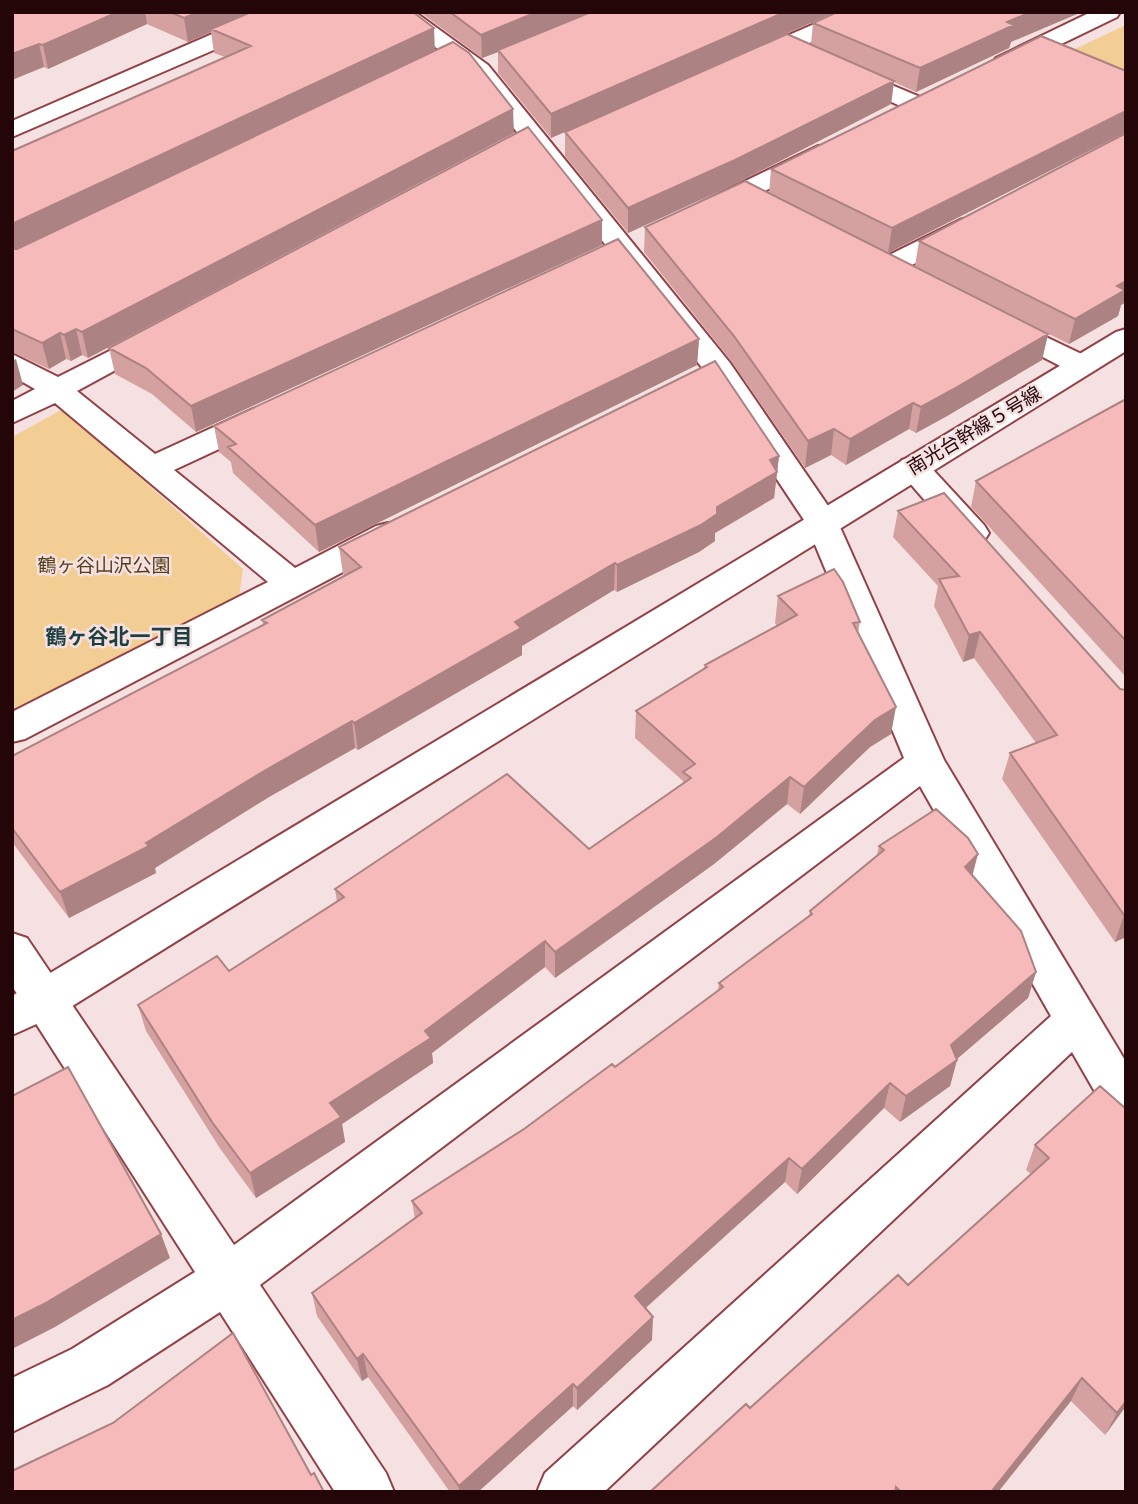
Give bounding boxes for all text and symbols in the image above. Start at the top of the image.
street label: 南光台幹線５号線 [903,381,1045,479]
park label: 鶴ヶ谷山沢公園 [37,553,171,576]
district label: 鶴ヶ谷北一丁目 [46,623,193,648]

